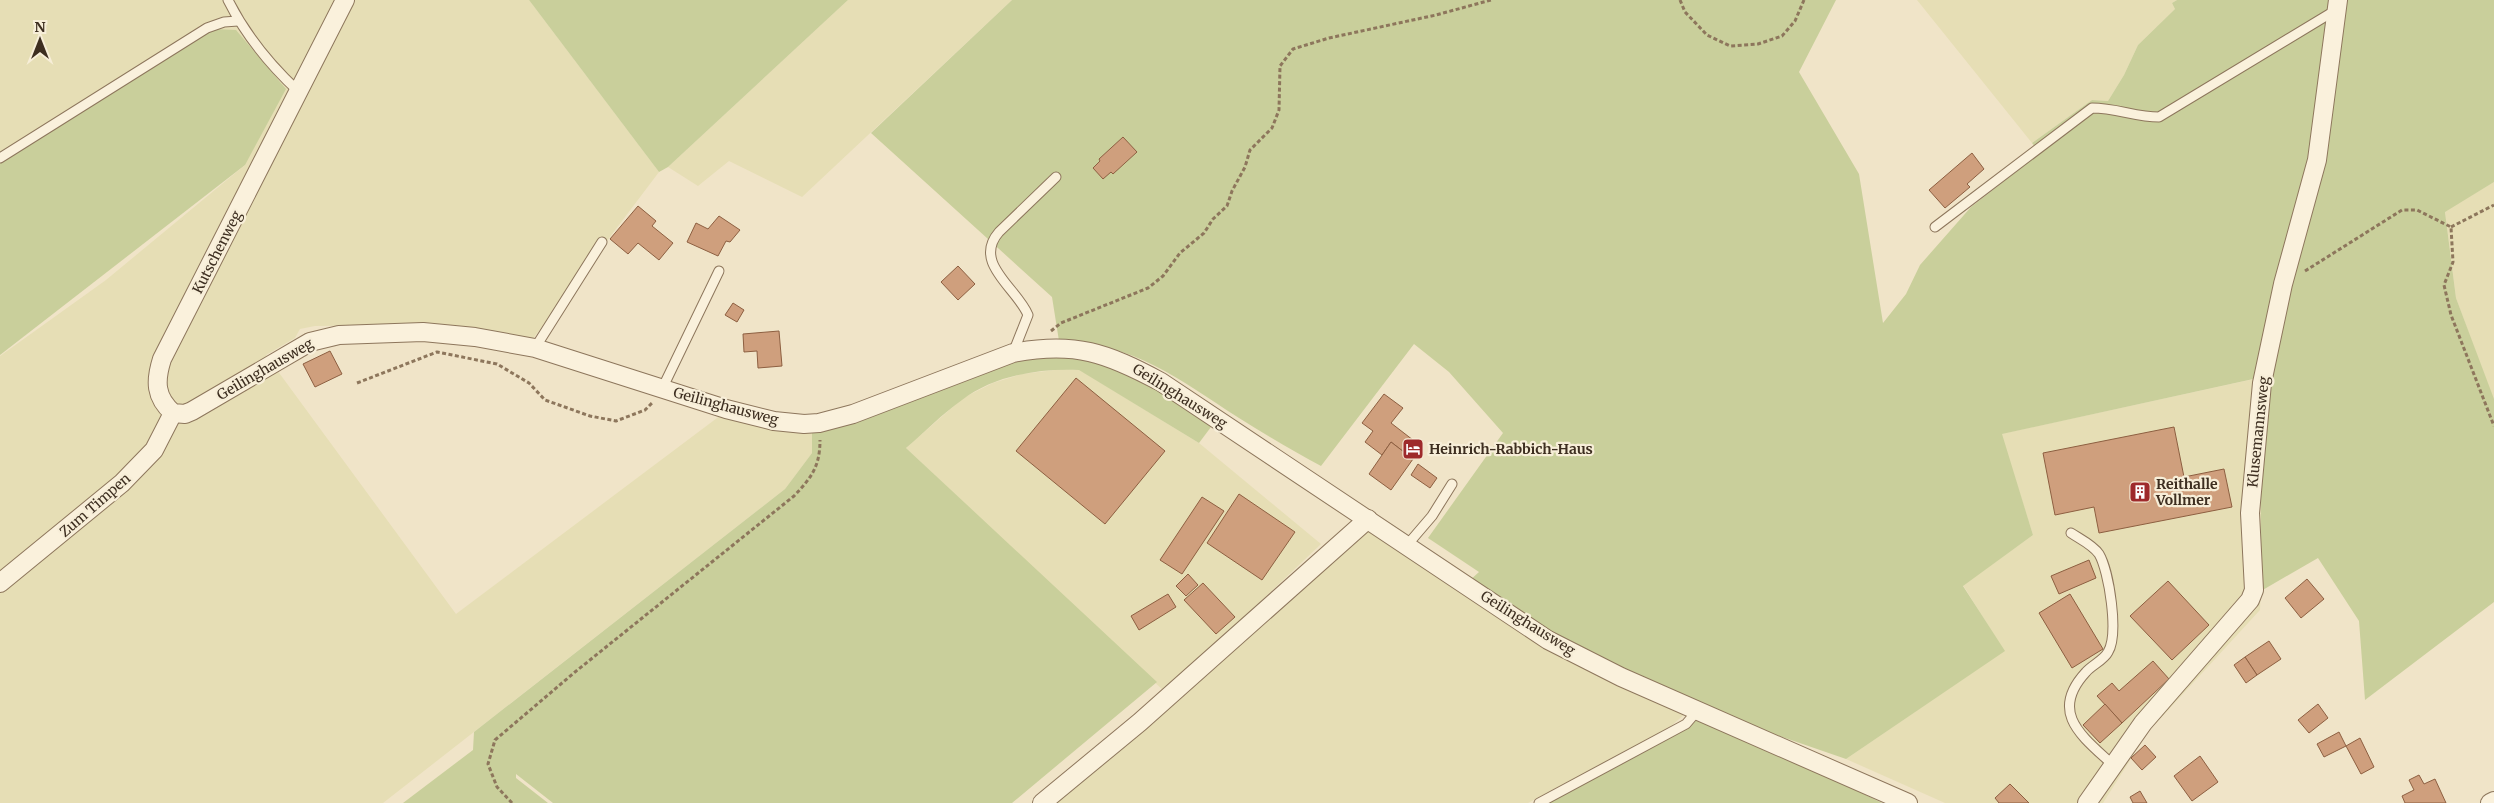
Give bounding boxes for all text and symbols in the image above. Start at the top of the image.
north arrow [15,15,65,65]
text: N [34,18,46,36]
street label: Kutschenweg [188,207,246,296]
street label: Geilinghausweg [214,334,317,404]
street label: Geilinghausweg [1129,360,1231,433]
street label: Klusemannsweg [2243,375,2273,489]
street label: Geilinghausweg [671,383,781,429]
hotel icon: Heinrich-Rabbich-Haus [1401,437,1425,461]
place label: Heinrich-Rabbich-Haus [1429,440,1593,458]
street label: Zum Timpen [56,469,134,541]
place label: Reithalle Vollmer [2155,475,2218,509]
building icon: Reithalle Vollmer [2128,480,2152,504]
street label: Geilinghausweg [1477,587,1579,660]

